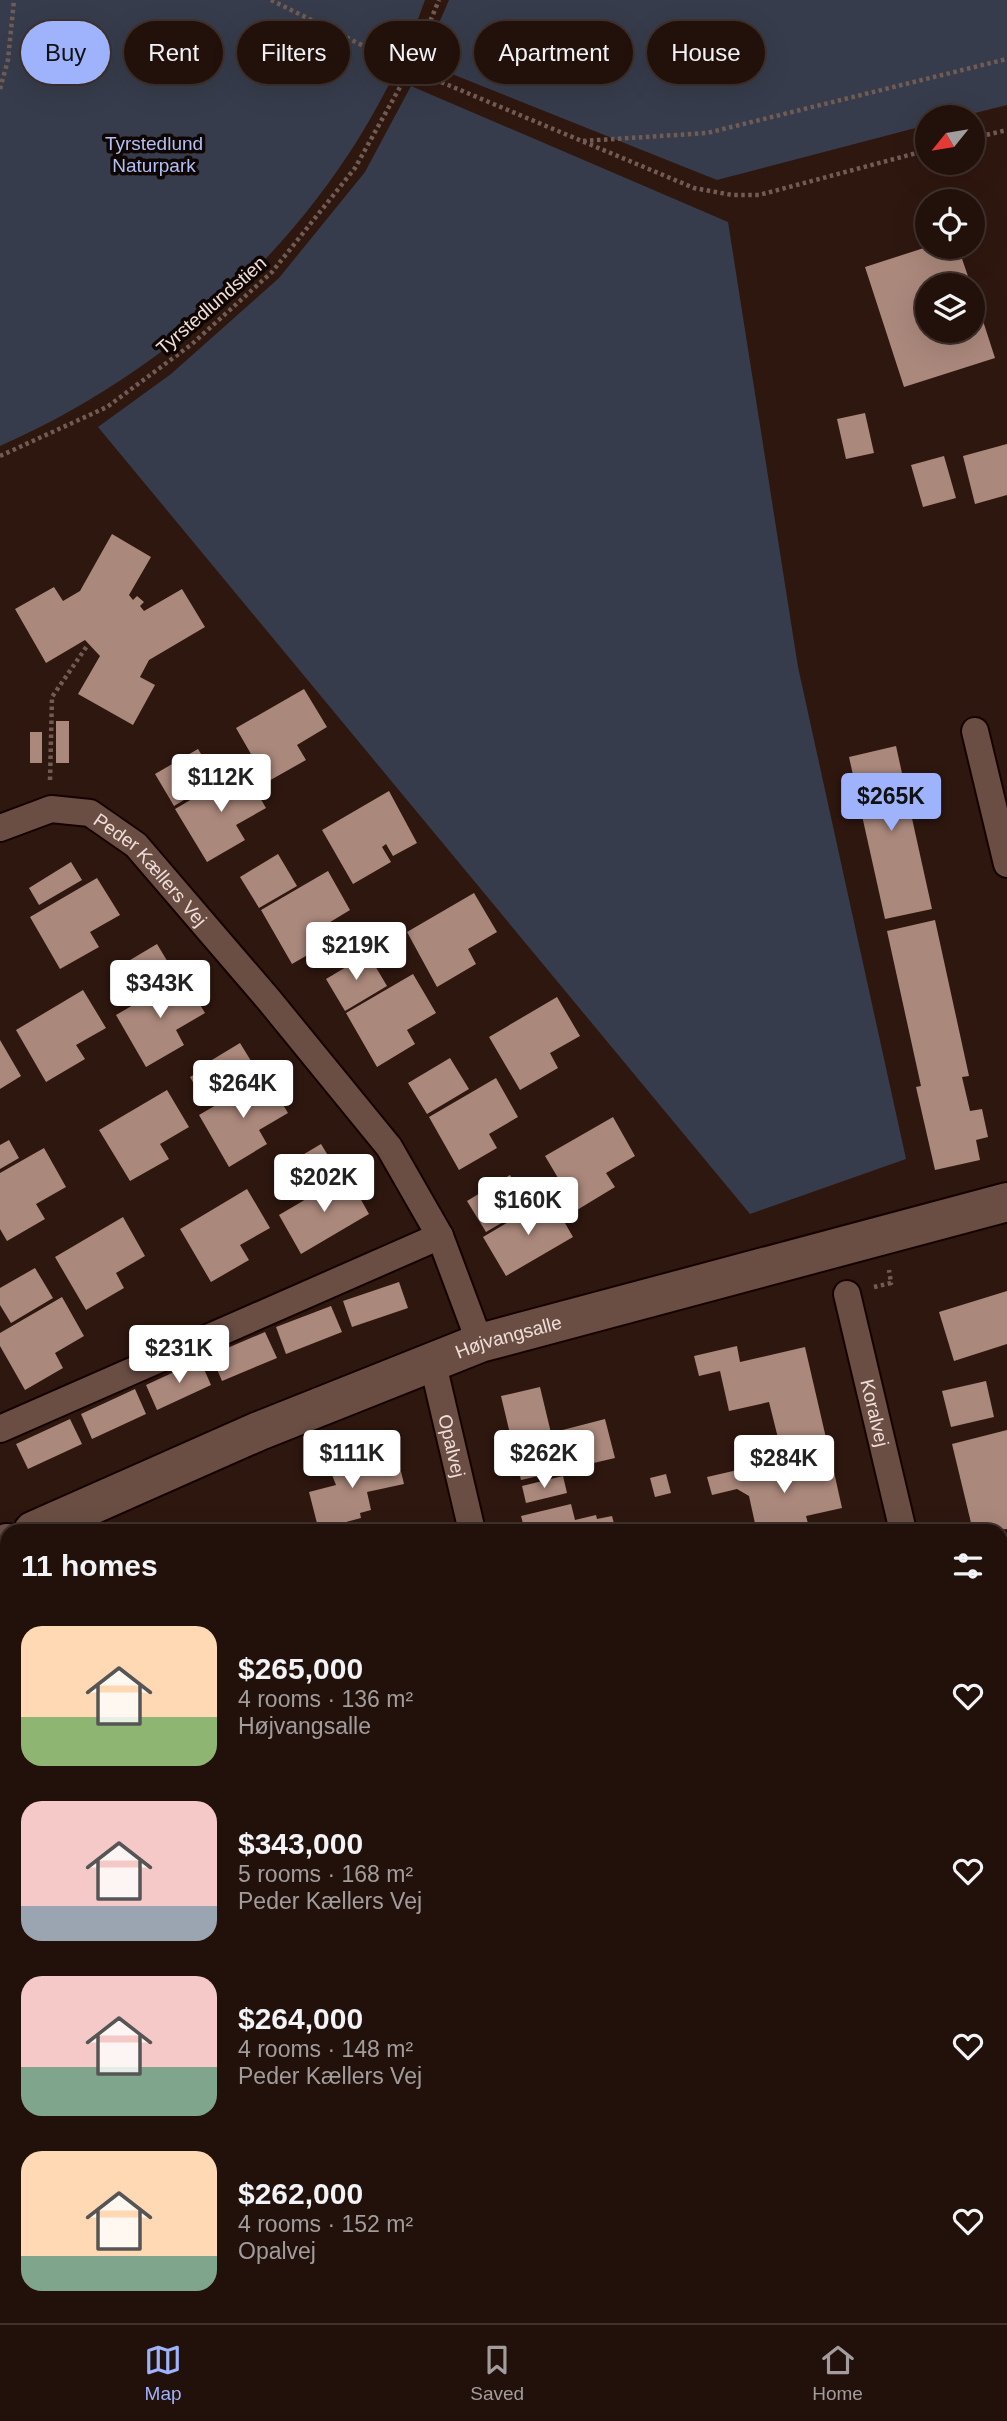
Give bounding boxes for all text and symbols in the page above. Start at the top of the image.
chip: Buy [21,21,110,84]
chip: Rent [124,21,223,84]
chip: Filters [237,21,350,84]
chip: New [364,21,460,84]
chip: Apartment [474,21,633,84]
chip: House [647,21,765,84]
north arrow [915,105,985,175]
map controls [915,105,985,343]
park label: Tyrstedlund Naturpark [105,133,203,176]
button: locate [915,189,985,259]
street label: Tyrstedlundstien [152,252,270,359]
button: layers [915,273,985,343]
pin: $112K [172,754,270,814]
text: $112K [188,764,254,790]
pin: $265K [842,774,940,833]
text: $265K [857,783,925,809]
street label: Peder Kællers Vej [90,809,211,931]
pin: $219K [307,922,405,982]
text: $219K [322,932,390,958]
pin: $343K [111,960,209,1020]
text: $343K [126,970,194,996]
pin: $264K [194,1060,292,1120]
text: $264K [209,1070,277,1096]
pin: $202K [275,1154,373,1214]
text: $202K [290,1164,358,1190]
pin: $160K [479,1178,577,1237]
text: $160K [494,1187,562,1213]
street label: Højvangsalle [452,1312,564,1363]
pin: $231K [130,1326,228,1385]
text: $231K [145,1335,213,1361]
street label: Koralvej [856,1377,893,1449]
street label: Opalvej [434,1412,469,1480]
pin: $111K [303,1430,401,1490]
pin: $262K [495,1430,593,1490]
pin: $284K [735,1436,833,1495]
text: $111K [319,1440,385,1466]
text: $262K [510,1440,578,1466]
text: $284K [750,1445,818,1471]
icon: filters [949,1547,987,1585]
text: 11 homes [21,1549,158,1582]
text: $265,000 [238,1652,363,1685]
icon: home [77,1654,161,1738]
icon: heart [949,1677,987,1715]
text: 4 rooms · 136 m² [238,1686,413,1712]
text: Højvangsalle [238,1713,371,1739]
text: $343,000 [238,1827,363,1860]
icon: home [77,1829,161,1913]
icon: heart [949,1852,987,1890]
text: 5 rooms · 168 m² [238,1861,413,1887]
text: Peder Kællers Vej [238,1888,422,1914]
text: $264,000 [238,2002,363,2035]
icon: home [77,2004,161,2088]
icon: heart [949,2027,987,2065]
text: 4 rooms · 148 m² [238,2036,413,2062]
text: Peder Kællers Vej [238,2063,422,2089]
text: $262,000 [238,2177,363,2210]
icon: home [77,2179,161,2263]
icon: heart [949,2202,987,2240]
text: 4 rooms · 152 m² [238,2211,413,2237]
text: Opalvej [238,2238,316,2264]
tab: Map [144,2341,182,2405]
tab: Saved [470,2341,524,2405]
tab: Home [812,2341,863,2405]

